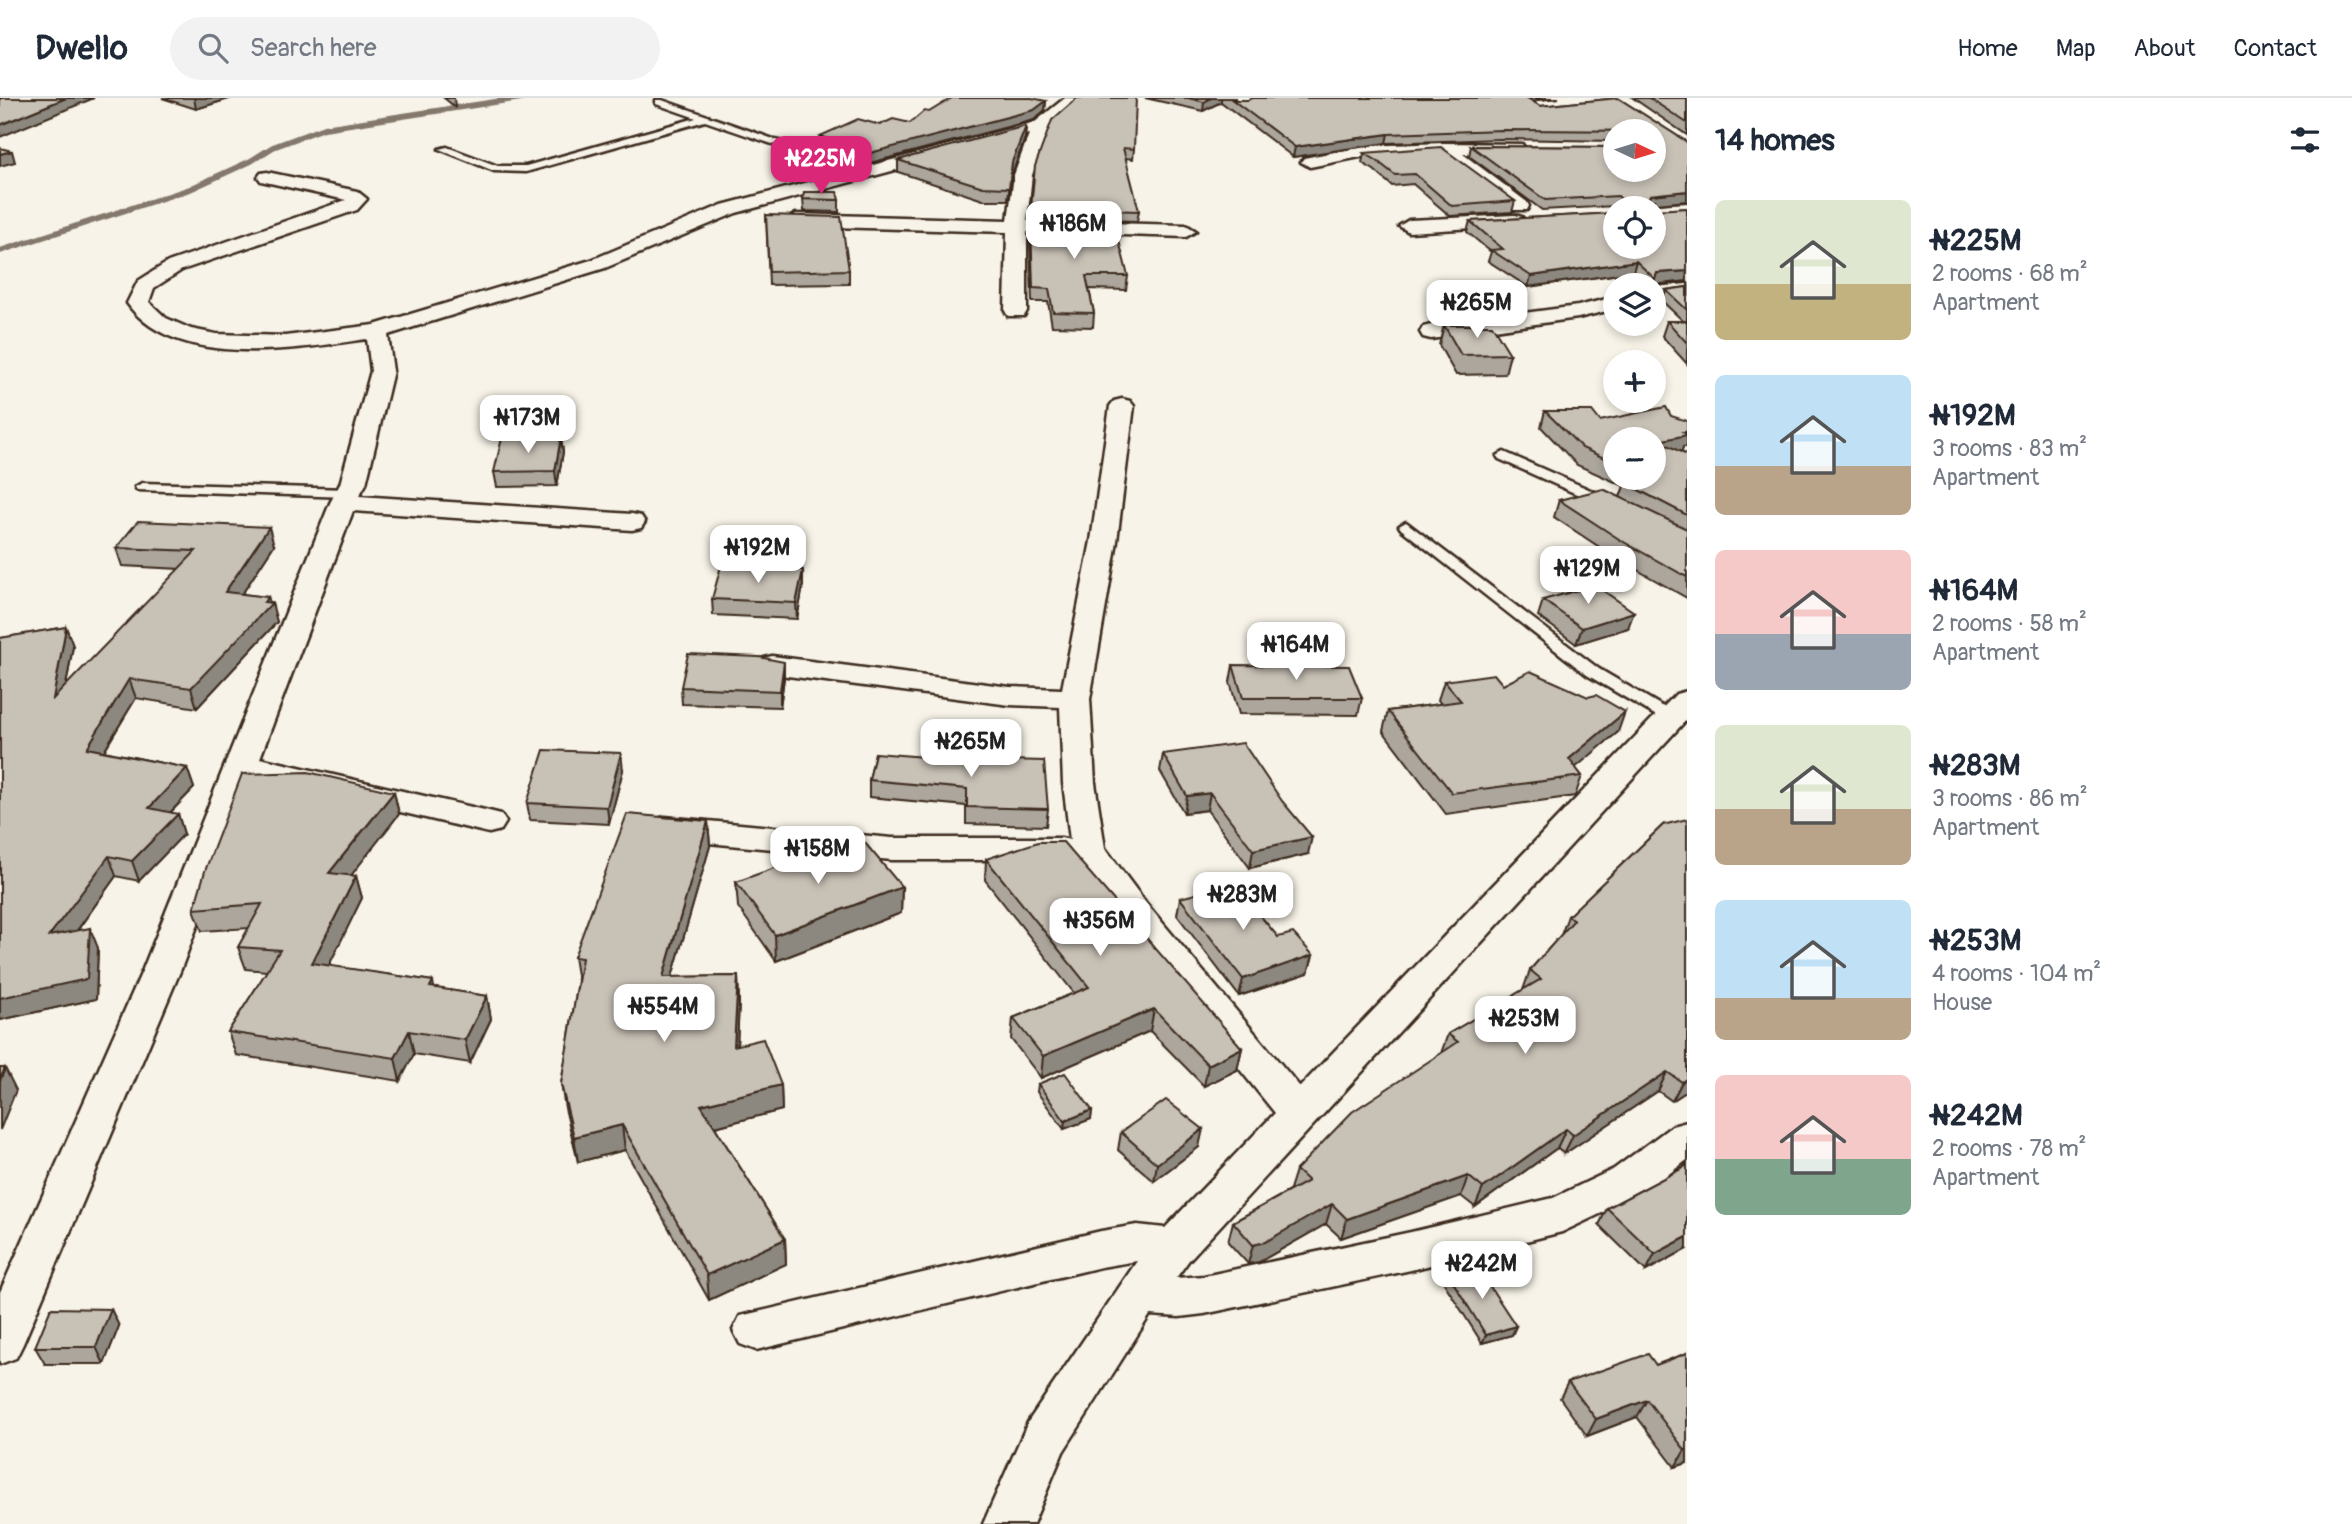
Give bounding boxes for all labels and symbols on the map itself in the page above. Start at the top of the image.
north arrow [1603,119,1666,182]
pin: ₦225M [772,136,870,196]
pin: ₦186M [1025,202,1123,261]
pin: ₦265M [1428,280,1526,340]
pin: ₦173M [479,396,577,455]
pin: ₦192M [709,526,807,585]
pin: ₦129M [1539,546,1637,606]
pin: ₦164M [1247,622,1345,682]
pin: ₦265M [922,720,1020,779]
pin: ₦158M [769,826,867,886]
pin: ₦283M [1194,872,1292,932]
pin: ₦356M [1051,898,1149,958]
pin: ₦554M [615,984,713,1044]
pin: ₦253M [1476,996,1574,1056]
pin: ₦242M [1433,1242,1531,1301]

